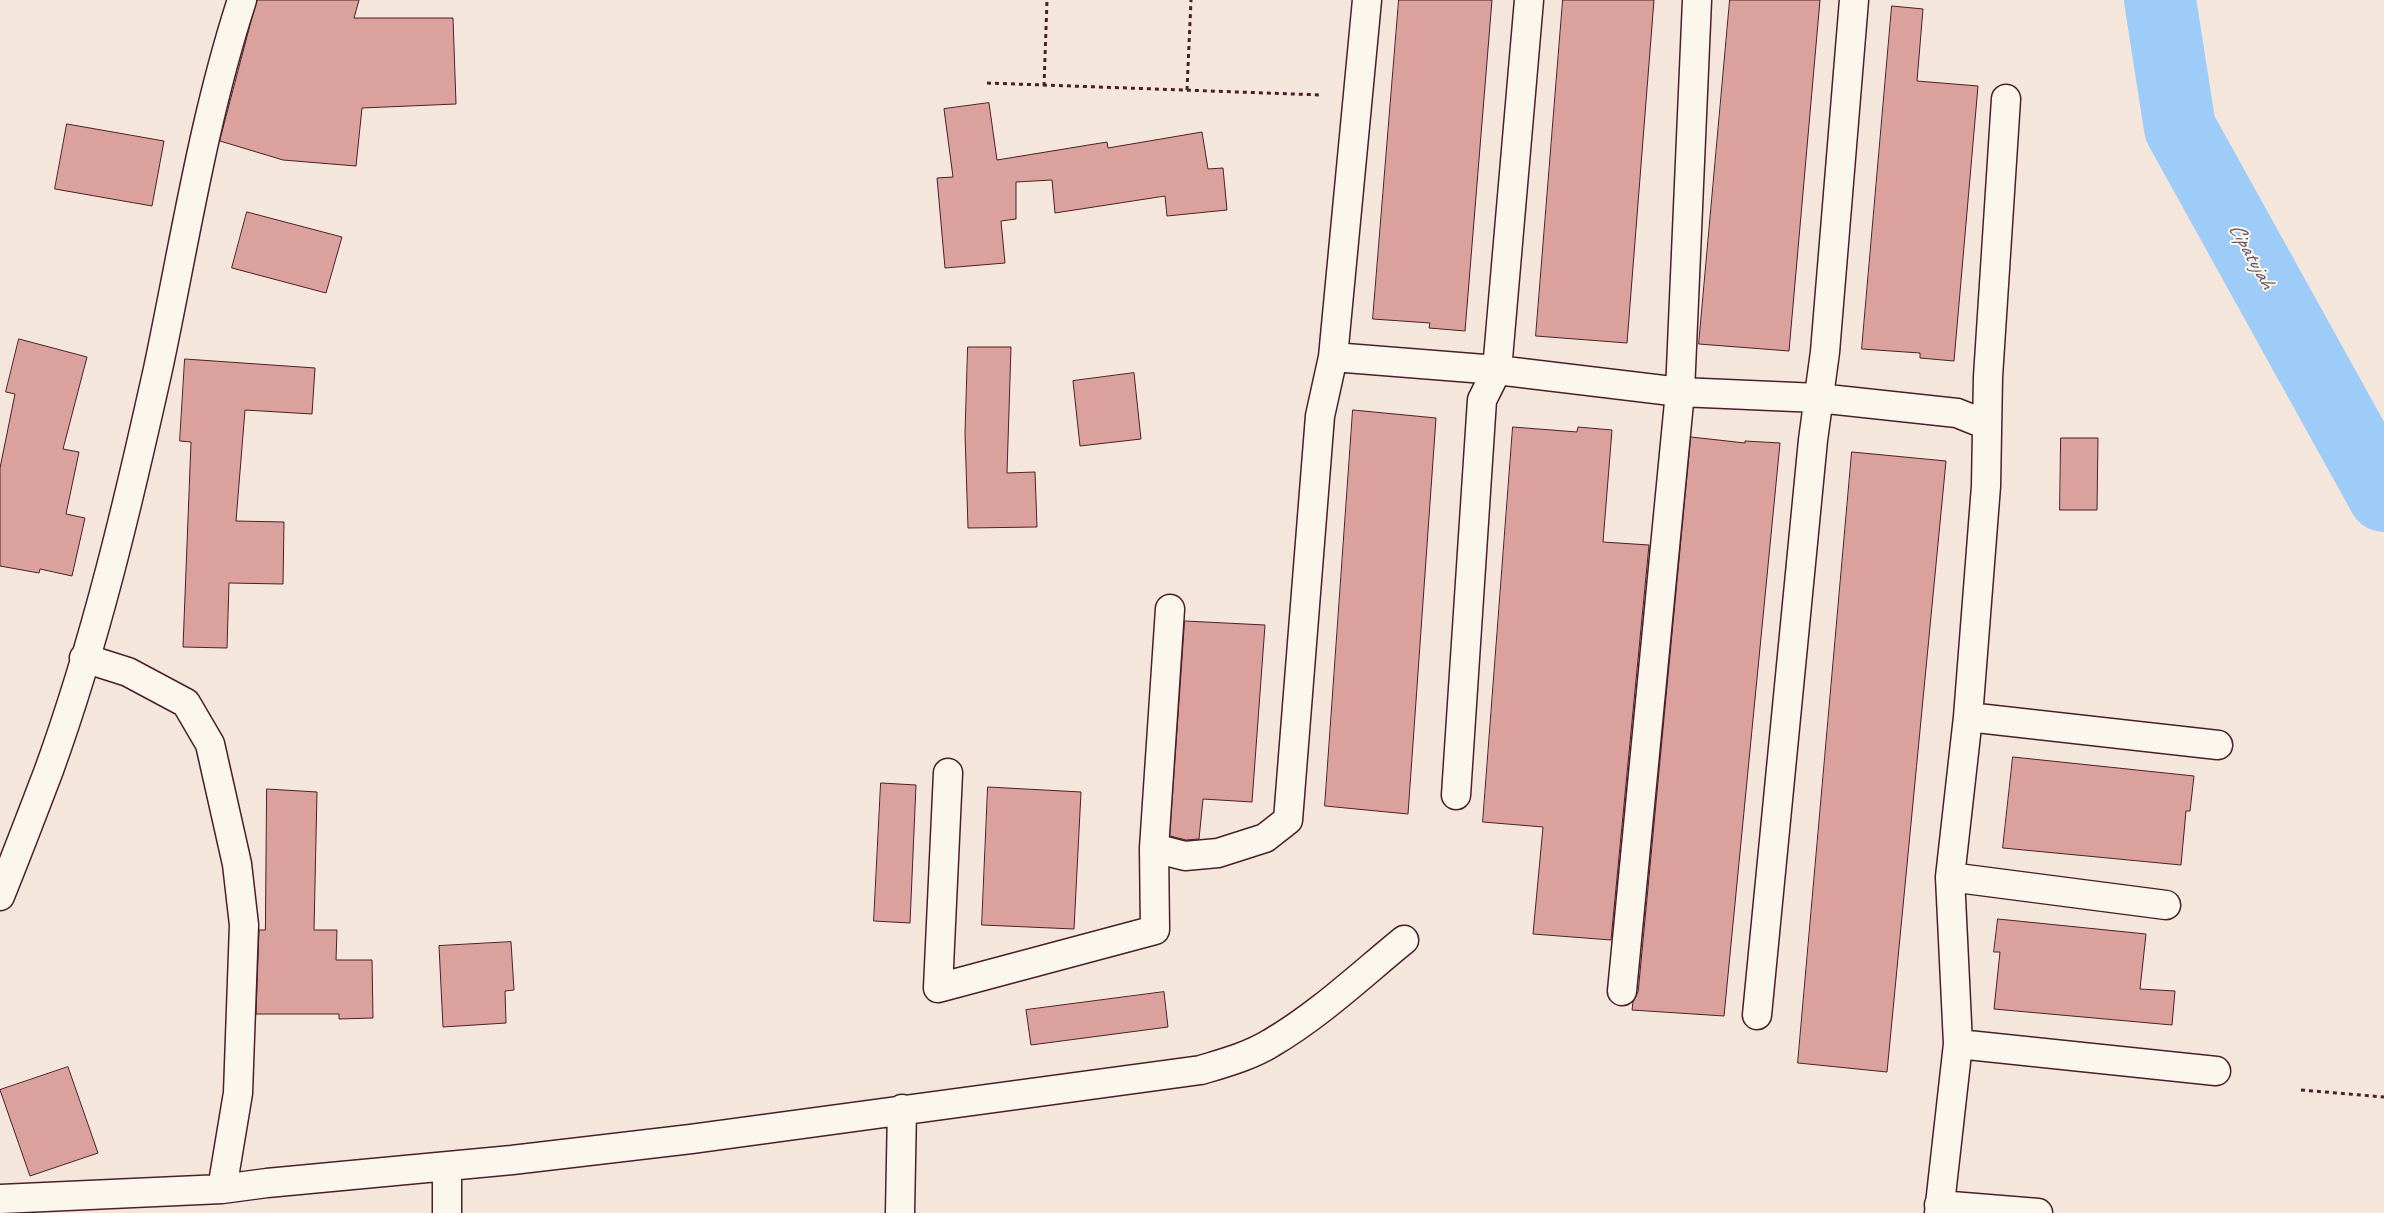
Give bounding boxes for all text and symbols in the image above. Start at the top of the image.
water label: Cipatujah [2222,218,2280,294]

